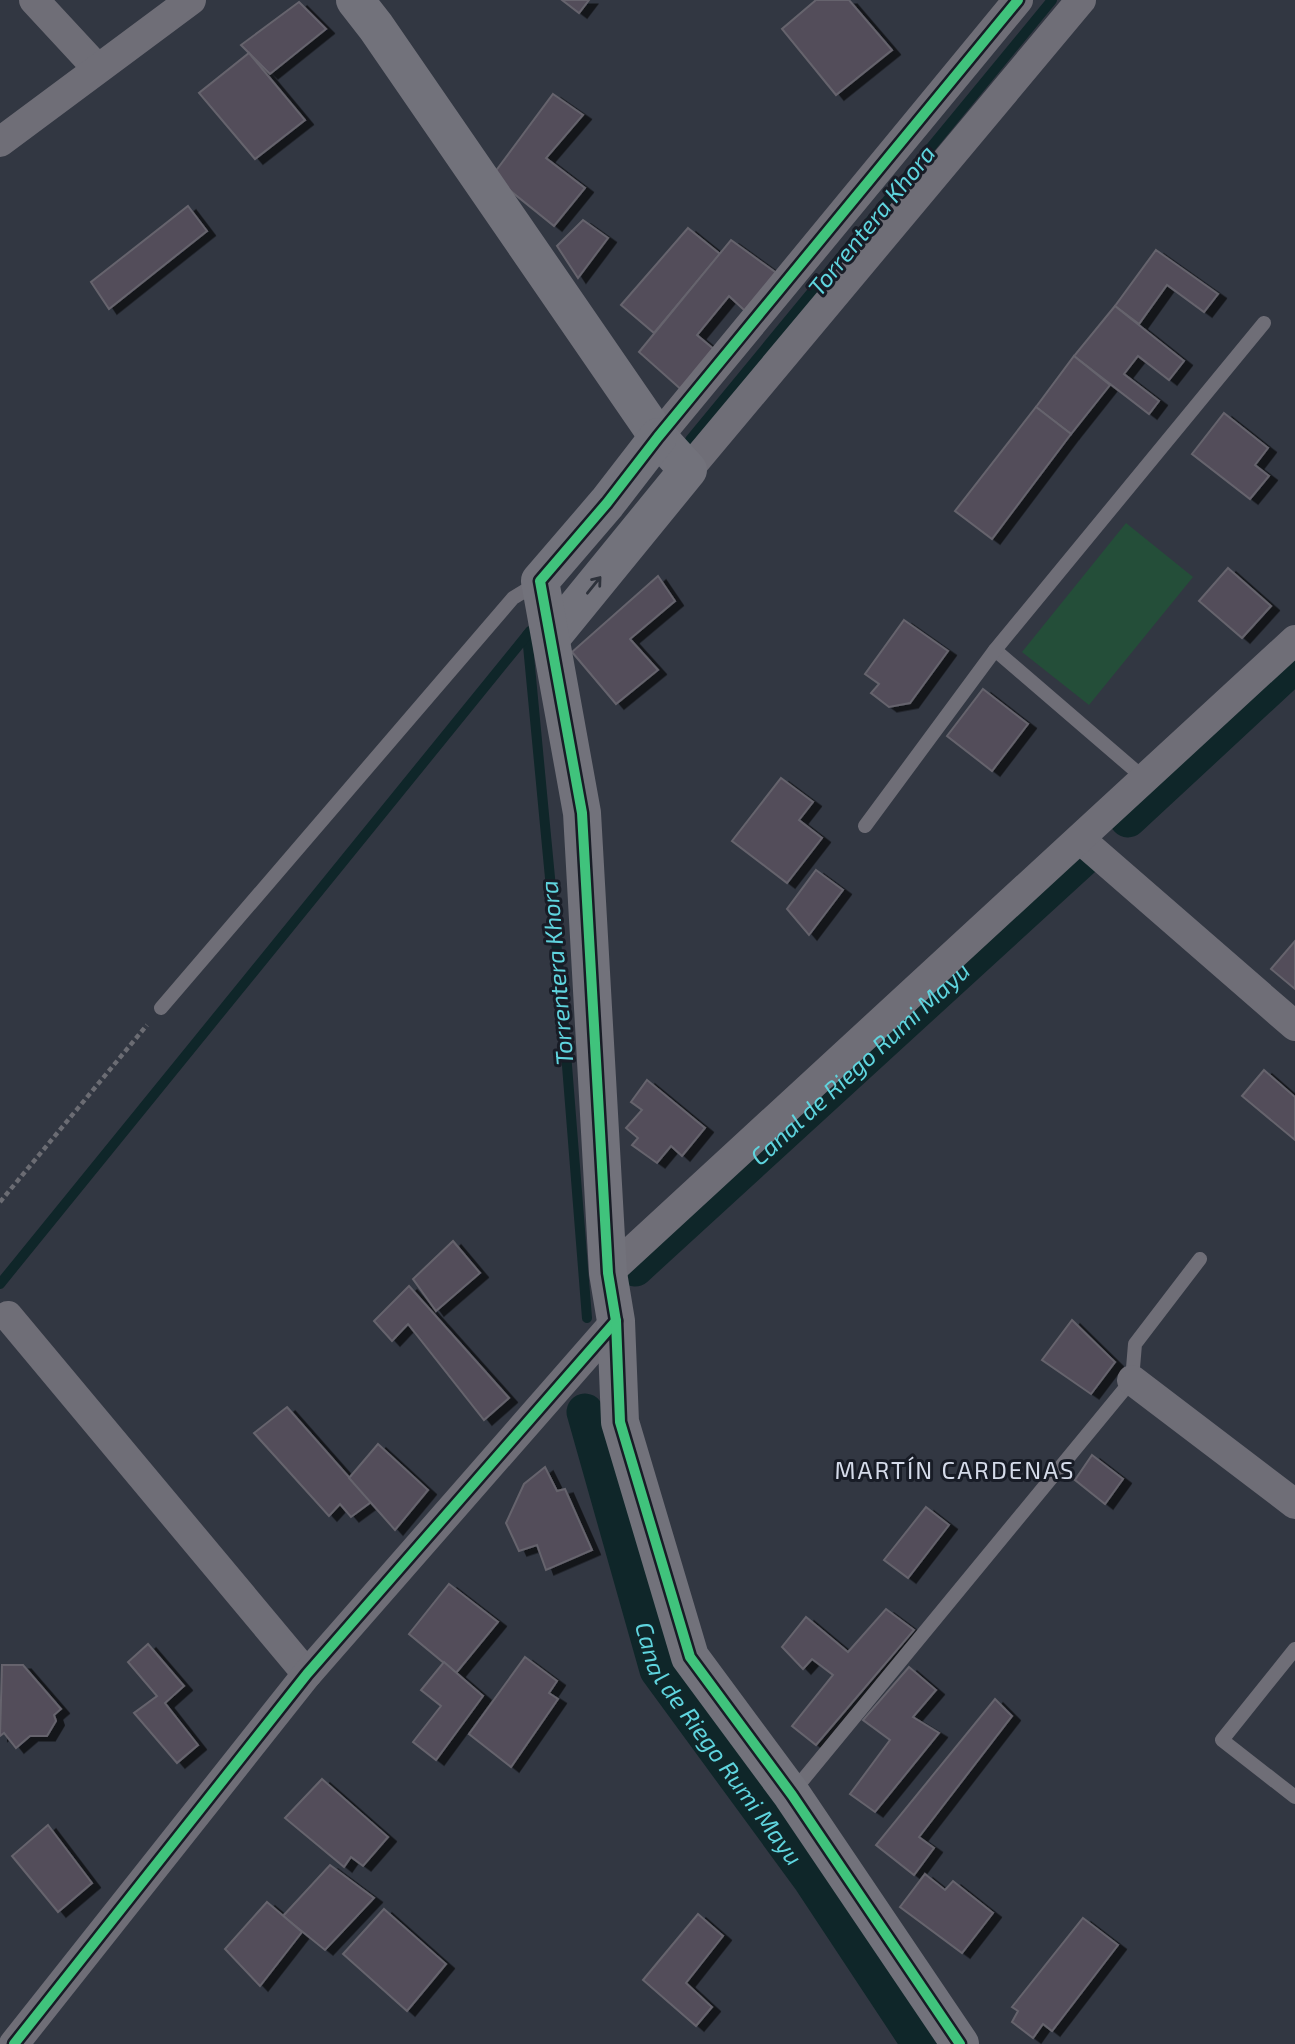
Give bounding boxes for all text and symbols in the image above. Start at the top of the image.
water label: Torrentera Khora [801,139,941,301]
one-way arrow [586,577,602,595]
water label: Torrentera Khora [533,879,579,1067]
water label: Canal de Riego Rumi Mayu [744,955,975,1170]
district label: MARTÍN CARDENAS [834,1455,1076,1484]
water label: Canal de Riego Rumi Mayu [631,1618,810,1870]

